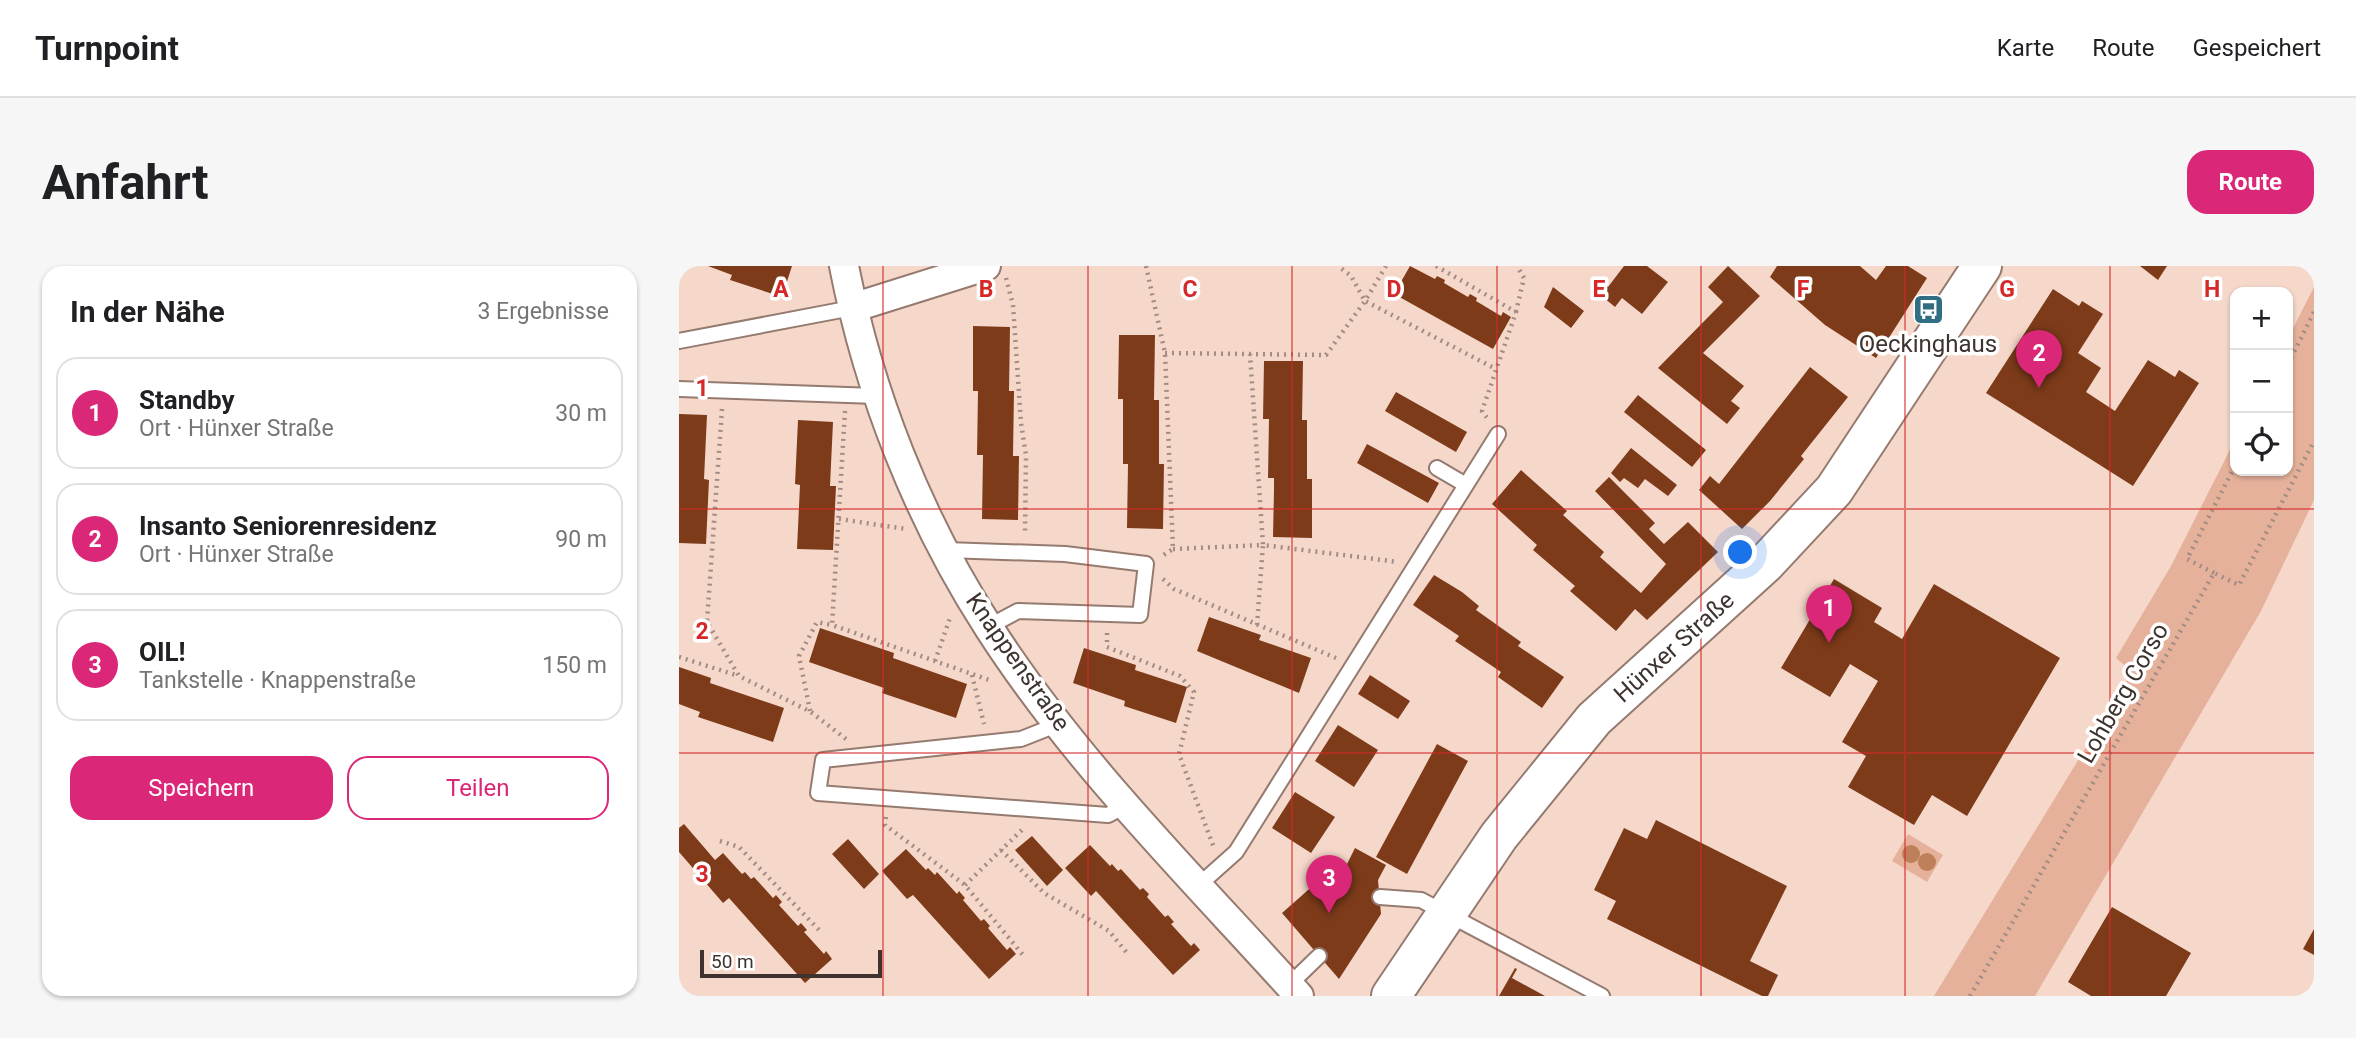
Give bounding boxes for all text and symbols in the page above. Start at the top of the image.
text: Turnpoint [35,29,179,68]
text: Karte [1997,34,2054,62]
text: Route [2092,34,2154,62]
text: Gespeichert [2192,34,2321,62]
button: Route [2187,150,2314,214]
text: Anfahrt [42,154,209,211]
text: A [773,276,789,303]
text: B [979,276,993,303]
text: C [1182,276,1198,303]
text: D [1387,276,1401,303]
text: E [1593,276,1606,303]
text: F [1797,276,1810,303]
text: G [1999,276,2015,303]
text: H [2204,276,2220,303]
map controls [2230,287,2293,476]
button: + [2230,287,2293,350]
bus stop icon: Oeckinghaus [1911,293,1945,327]
text: In der Nähe [70,294,225,329]
text: 3 Ergebnisse [477,298,609,325]
place label: Oeckinghaus [1859,330,1997,358]
pin: 2 [2016,330,2062,388]
button: − [2230,350,2293,413]
text: 1 [695,375,709,402]
text: Standby [139,385,235,415]
text: 1 [88,400,102,427]
text: 30 m [555,400,607,427]
button: locate [2230,413,2293,476]
text: Ort · Hünxer Straße [139,415,334,442]
text: Insanto Seniorenresidenz [139,511,437,541]
text: 2 [88,526,102,553]
text: 90 m [555,526,607,553]
your location [1723,535,1757,569]
text: Ort · Hünxer Straße [139,541,334,568]
pin: 1 [1806,585,1852,643]
street label: Hünxer Straße [1608,586,1740,708]
street label: Knappenstraße [960,588,1076,736]
text: 2 [695,618,709,645]
street label: Lohberg Corso [2072,618,2174,768]
text: OIL! [139,637,186,667]
text: 3 [88,652,102,679]
text: 150 m [542,652,607,679]
text: Tankstelle · Knappenstraße [139,667,416,694]
button: Speichern [70,756,333,820]
button: Teilen [347,756,609,820]
pin: 3 [1306,855,1352,913]
text: 3 [695,861,709,888]
scale bar [700,947,882,979]
text: 50 m [711,950,754,973]

